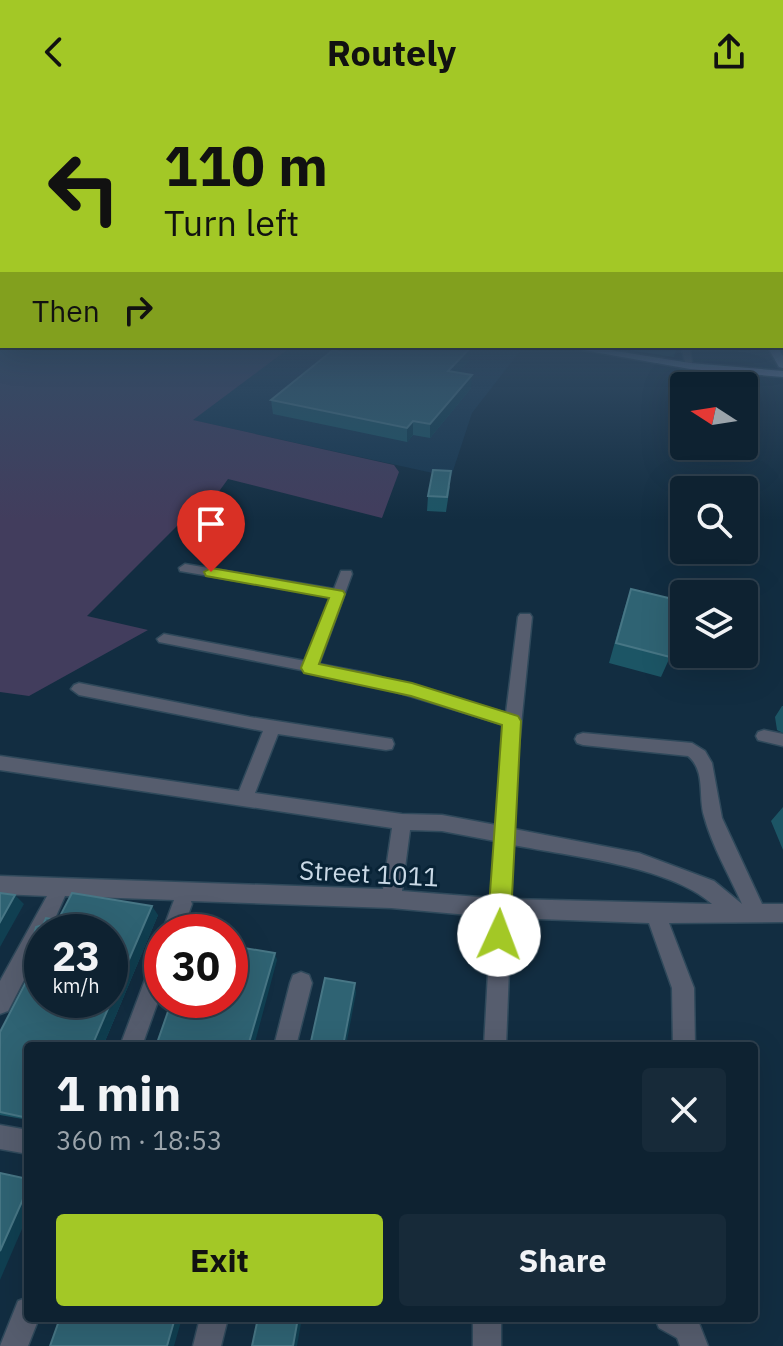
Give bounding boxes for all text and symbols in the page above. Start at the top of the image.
text: Routely [327,29,456,76]
icon: back [32,30,76,74]
icon: share [707,30,751,74]
text: 110 m [164,129,328,201]
icon: left [32,136,136,240]
text: Turn left [164,199,299,246]
icon: right [116,288,160,332]
text: Then [32,291,100,330]
north arrow [670,372,758,460]
map controls [670,372,758,668]
button: search [670,476,758,564]
pin [177,490,245,572]
icon: arrive [189,502,233,546]
button: layers [670,580,758,668]
street label: Street 1011 [298,852,440,894]
position arrow [457,893,541,977]
speed limit sign: 30 [144,914,248,1018]
text: 23 [52,930,100,982]
text: km/h [52,972,100,999]
text: 1 min [56,1062,181,1124]
button: close [642,1068,726,1152]
text: 360 m · 18:53 [56,1123,222,1157]
button: Exit [56,1214,383,1306]
button: Share [399,1214,726,1306]

